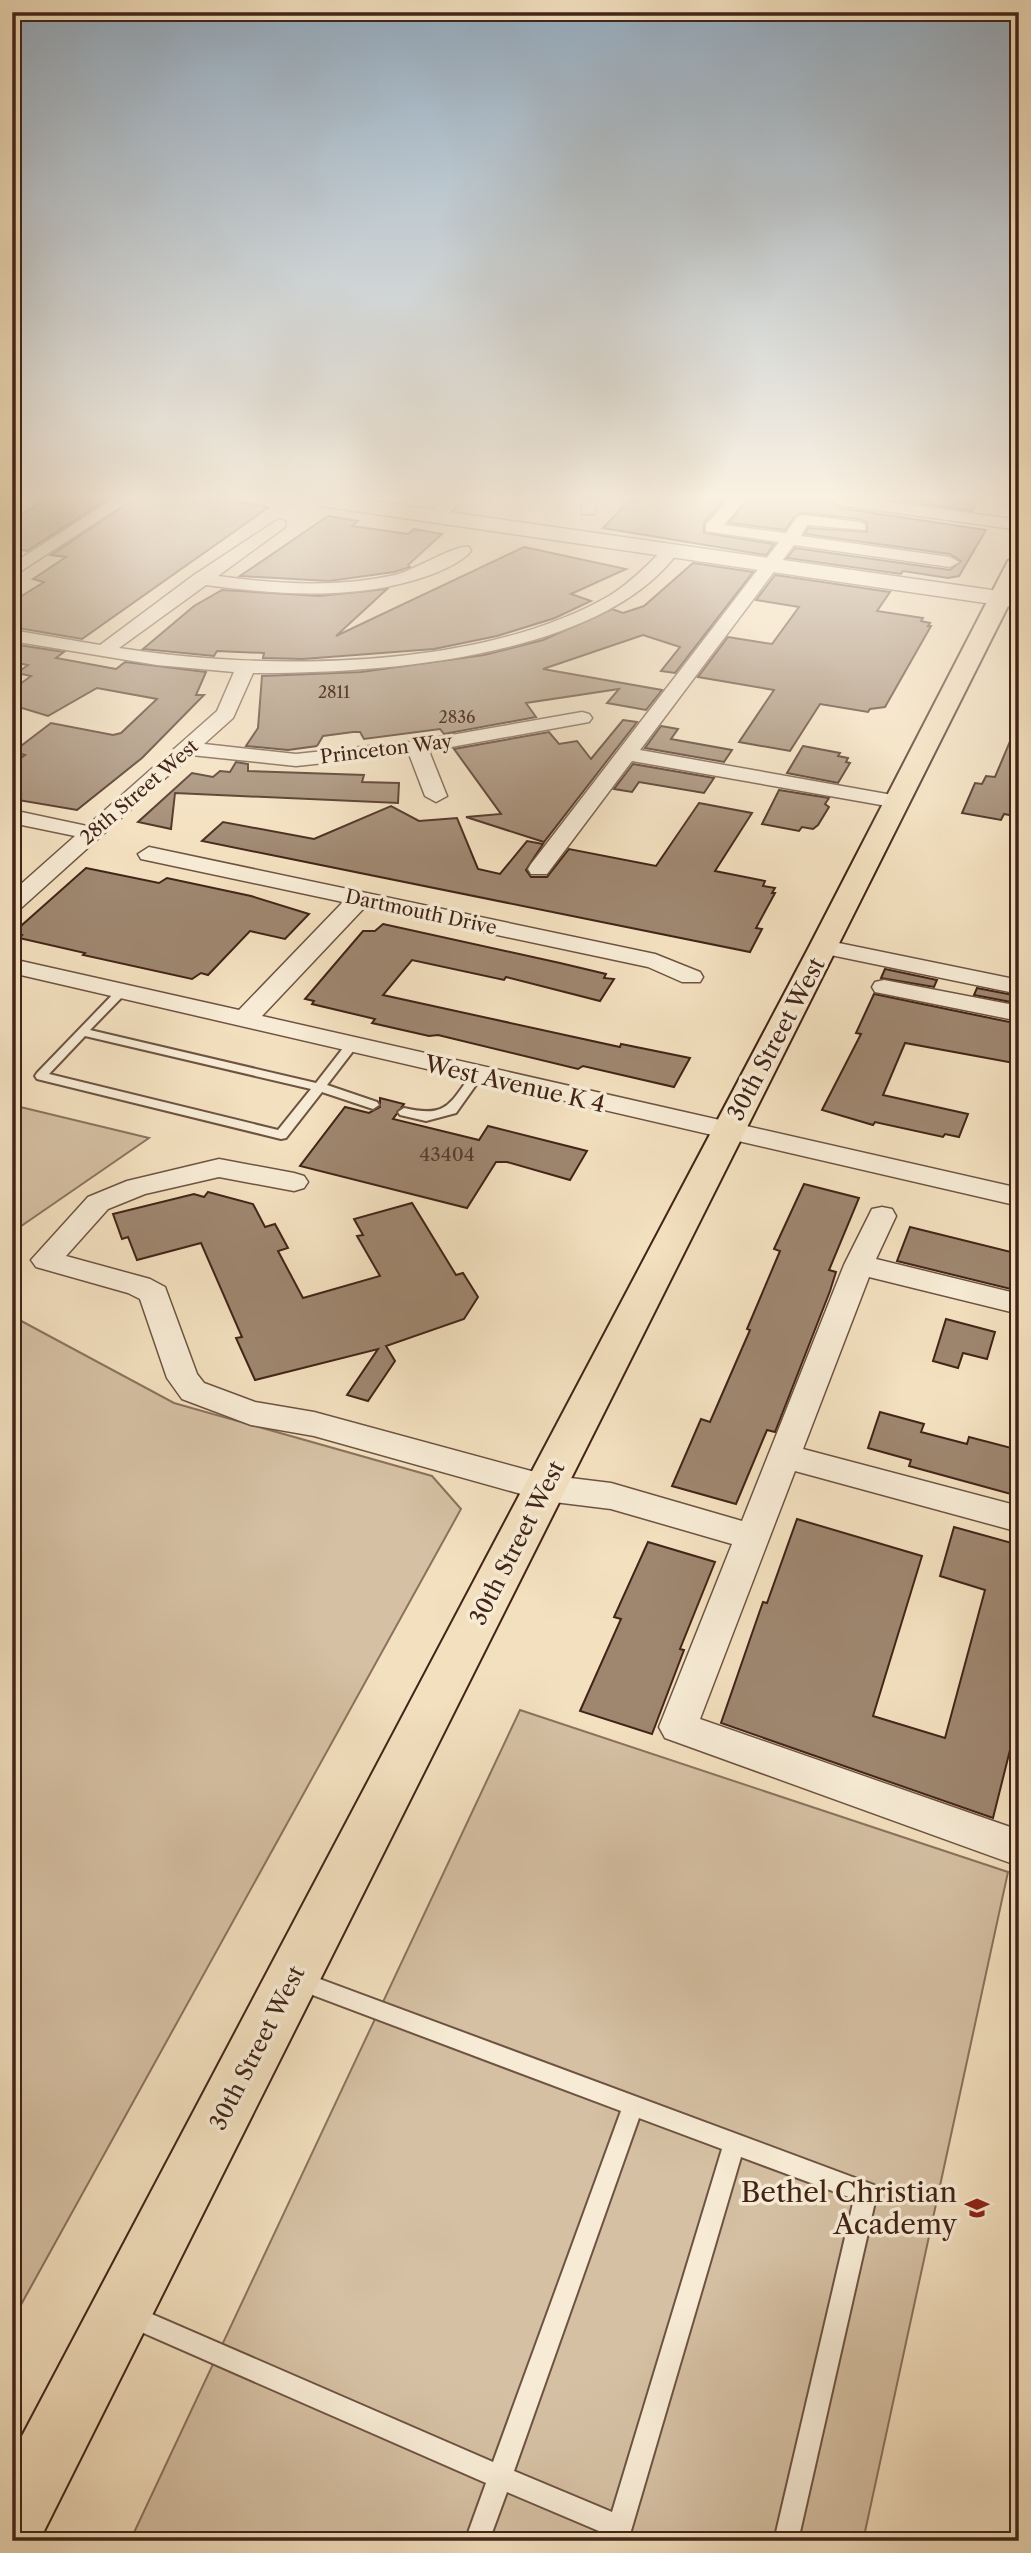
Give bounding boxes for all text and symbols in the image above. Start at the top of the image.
house number: 2811 [318,682,350,702]
house number: 2836 [439,707,475,727]
street label: Princeton Way [319,729,454,768]
street label: 28th Street West [75,734,203,849]
street label: Dartmouth Drive [343,885,499,939]
street label: 30th Street West [721,953,831,1125]
street label: West Avenue K 4 [421,1049,608,1118]
house number: 43404 [419,1143,475,1166]
street label: 30th Street West [464,1456,570,1630]
street label: 30th Street West [204,1961,310,2135]
place label: Bethel Christian Academy [741,2175,957,2241]
school or university icon: Bethel Christian Academy [963,2194,991,2222]

